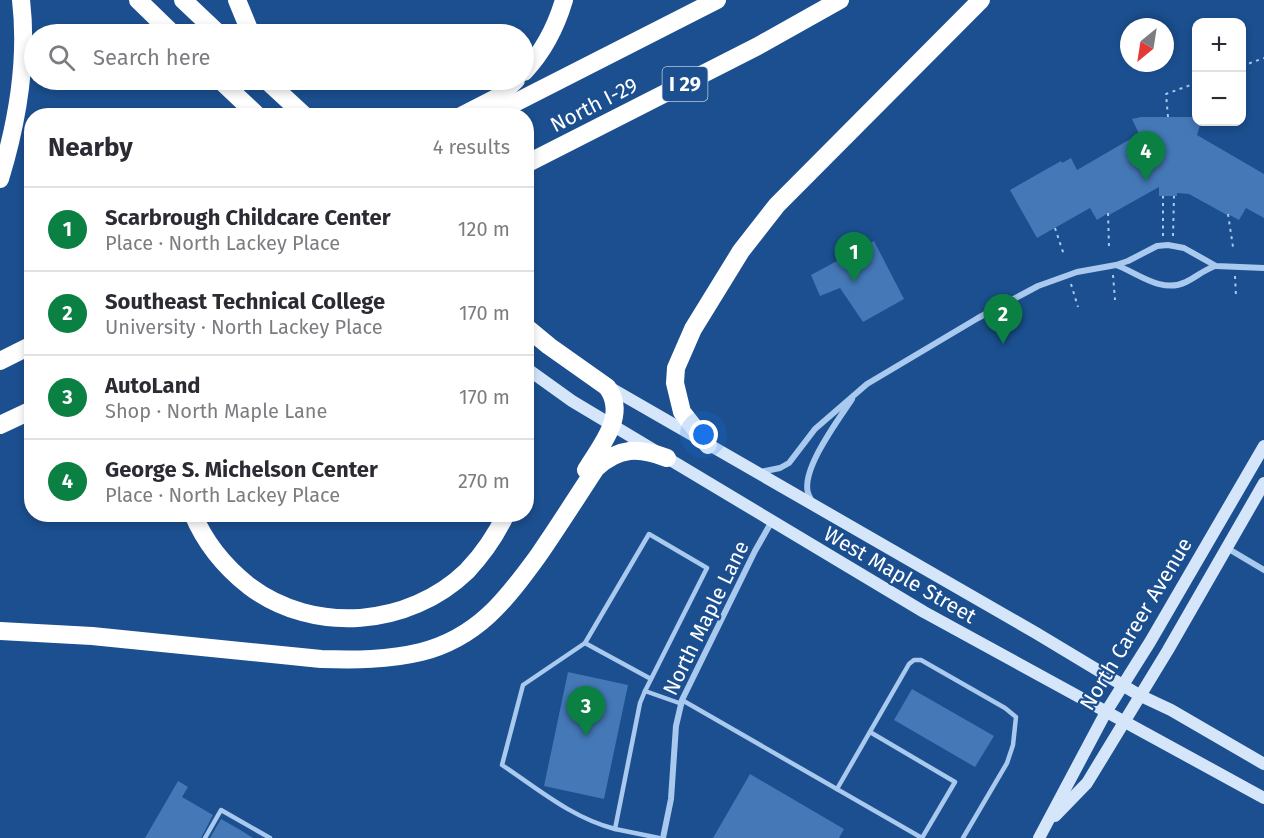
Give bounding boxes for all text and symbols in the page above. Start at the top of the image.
north arrow [1120,18,1174,72]
map controls [1192,18,1246,126]
button: + [1192,18,1246,72]
search box [24,24,534,90]
icon: search [45,41,78,74]
text: Search here [93,44,211,71]
road number: I 29 [662,67,708,101]
street label: North I-29 [546,72,642,138]
button: − [1192,72,1246,126]
text: Nearby [48,132,133,163]
pin: 4 [1126,132,1166,181]
text: 4 results [433,135,510,159]
text: Scarbrough Childcare Center [105,204,391,231]
text: 1 [63,217,72,241]
text: 120 m [458,217,510,241]
text: Place · North Lackey Place [105,231,340,255]
pin: 1 [834,232,874,282]
text: Southeast Technical College [105,288,385,315]
pin: 2 [984,294,1022,344]
text: 2 [62,301,73,325]
text: 170 m [459,301,510,325]
text: University · North Lackey Place [105,315,383,339]
text: AutoLand [105,372,201,399]
text: 3 [62,385,73,409]
text: 170 m [459,385,510,409]
text: Shop · North Maple Lane [105,399,327,423]
your location [689,420,718,449]
text: George S. Michelson Center [105,456,378,483]
text: 4 [62,469,73,493]
text: 270 m [458,469,510,493]
text: Place · North Lackey Place [105,483,340,507]
street label: West Maple Street [819,521,981,629]
street label: North Career Avenue [1074,533,1198,715]
street label: North Maple Lane [657,536,755,700]
pin: 3 [566,686,606,736]

